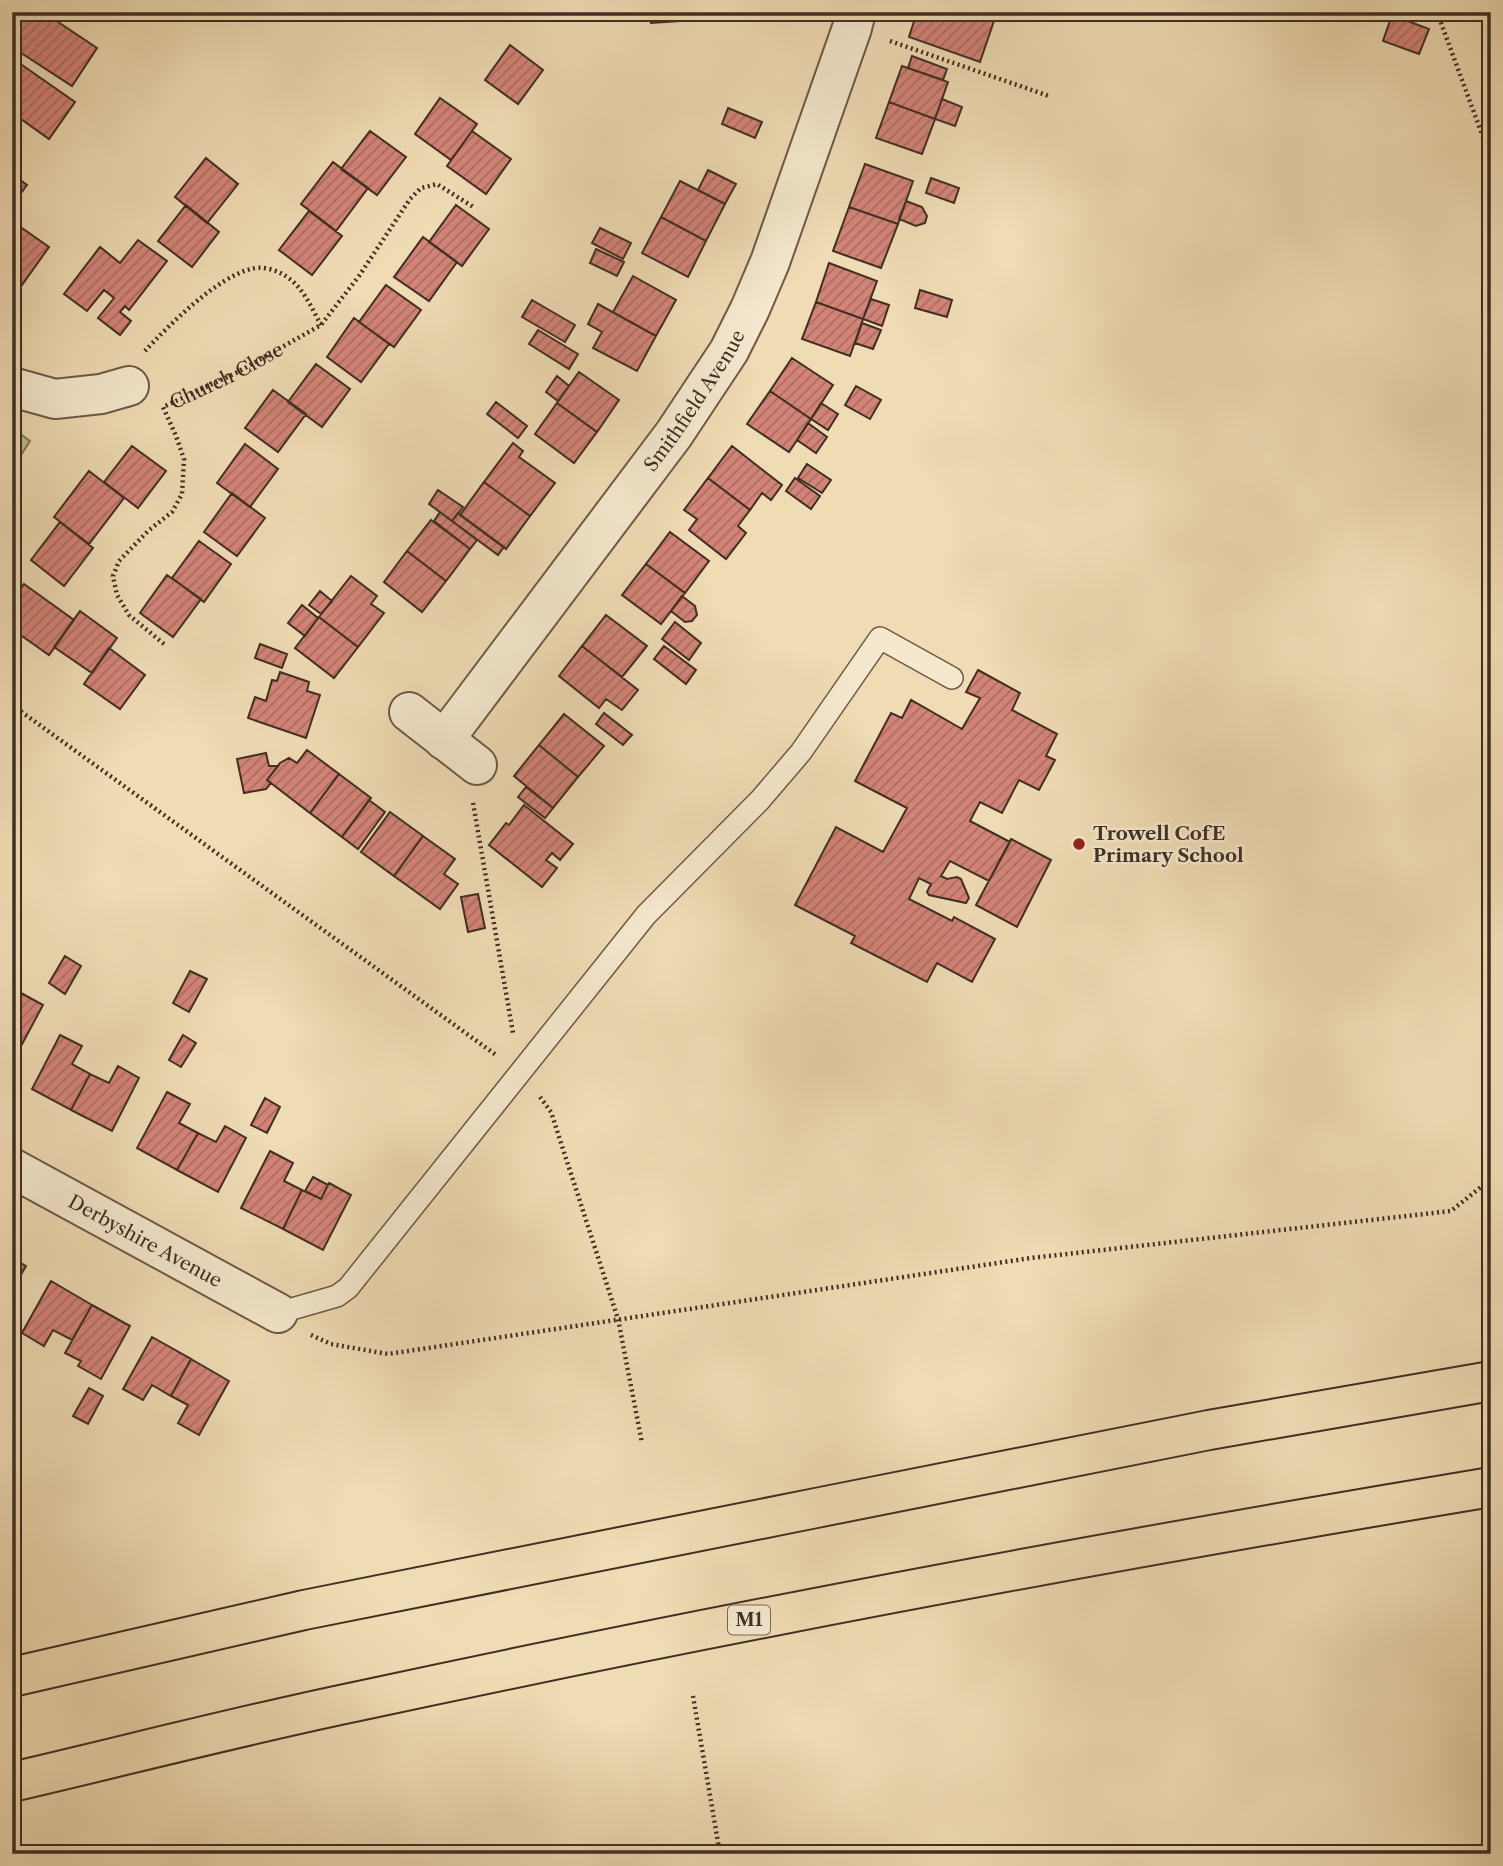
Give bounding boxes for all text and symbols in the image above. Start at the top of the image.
street label: Smithfield Avenue [639,326,750,476]
street label: Church Close [166,338,287,414]
place label: Trowell CofE Primary School [1093,822,1244,867]
marker: Trowell CofE Primary School [1071,836,1087,852]
street label: Derbyshire Avenue [64,1190,226,1292]
road number: M1 [728,1605,770,1634]

